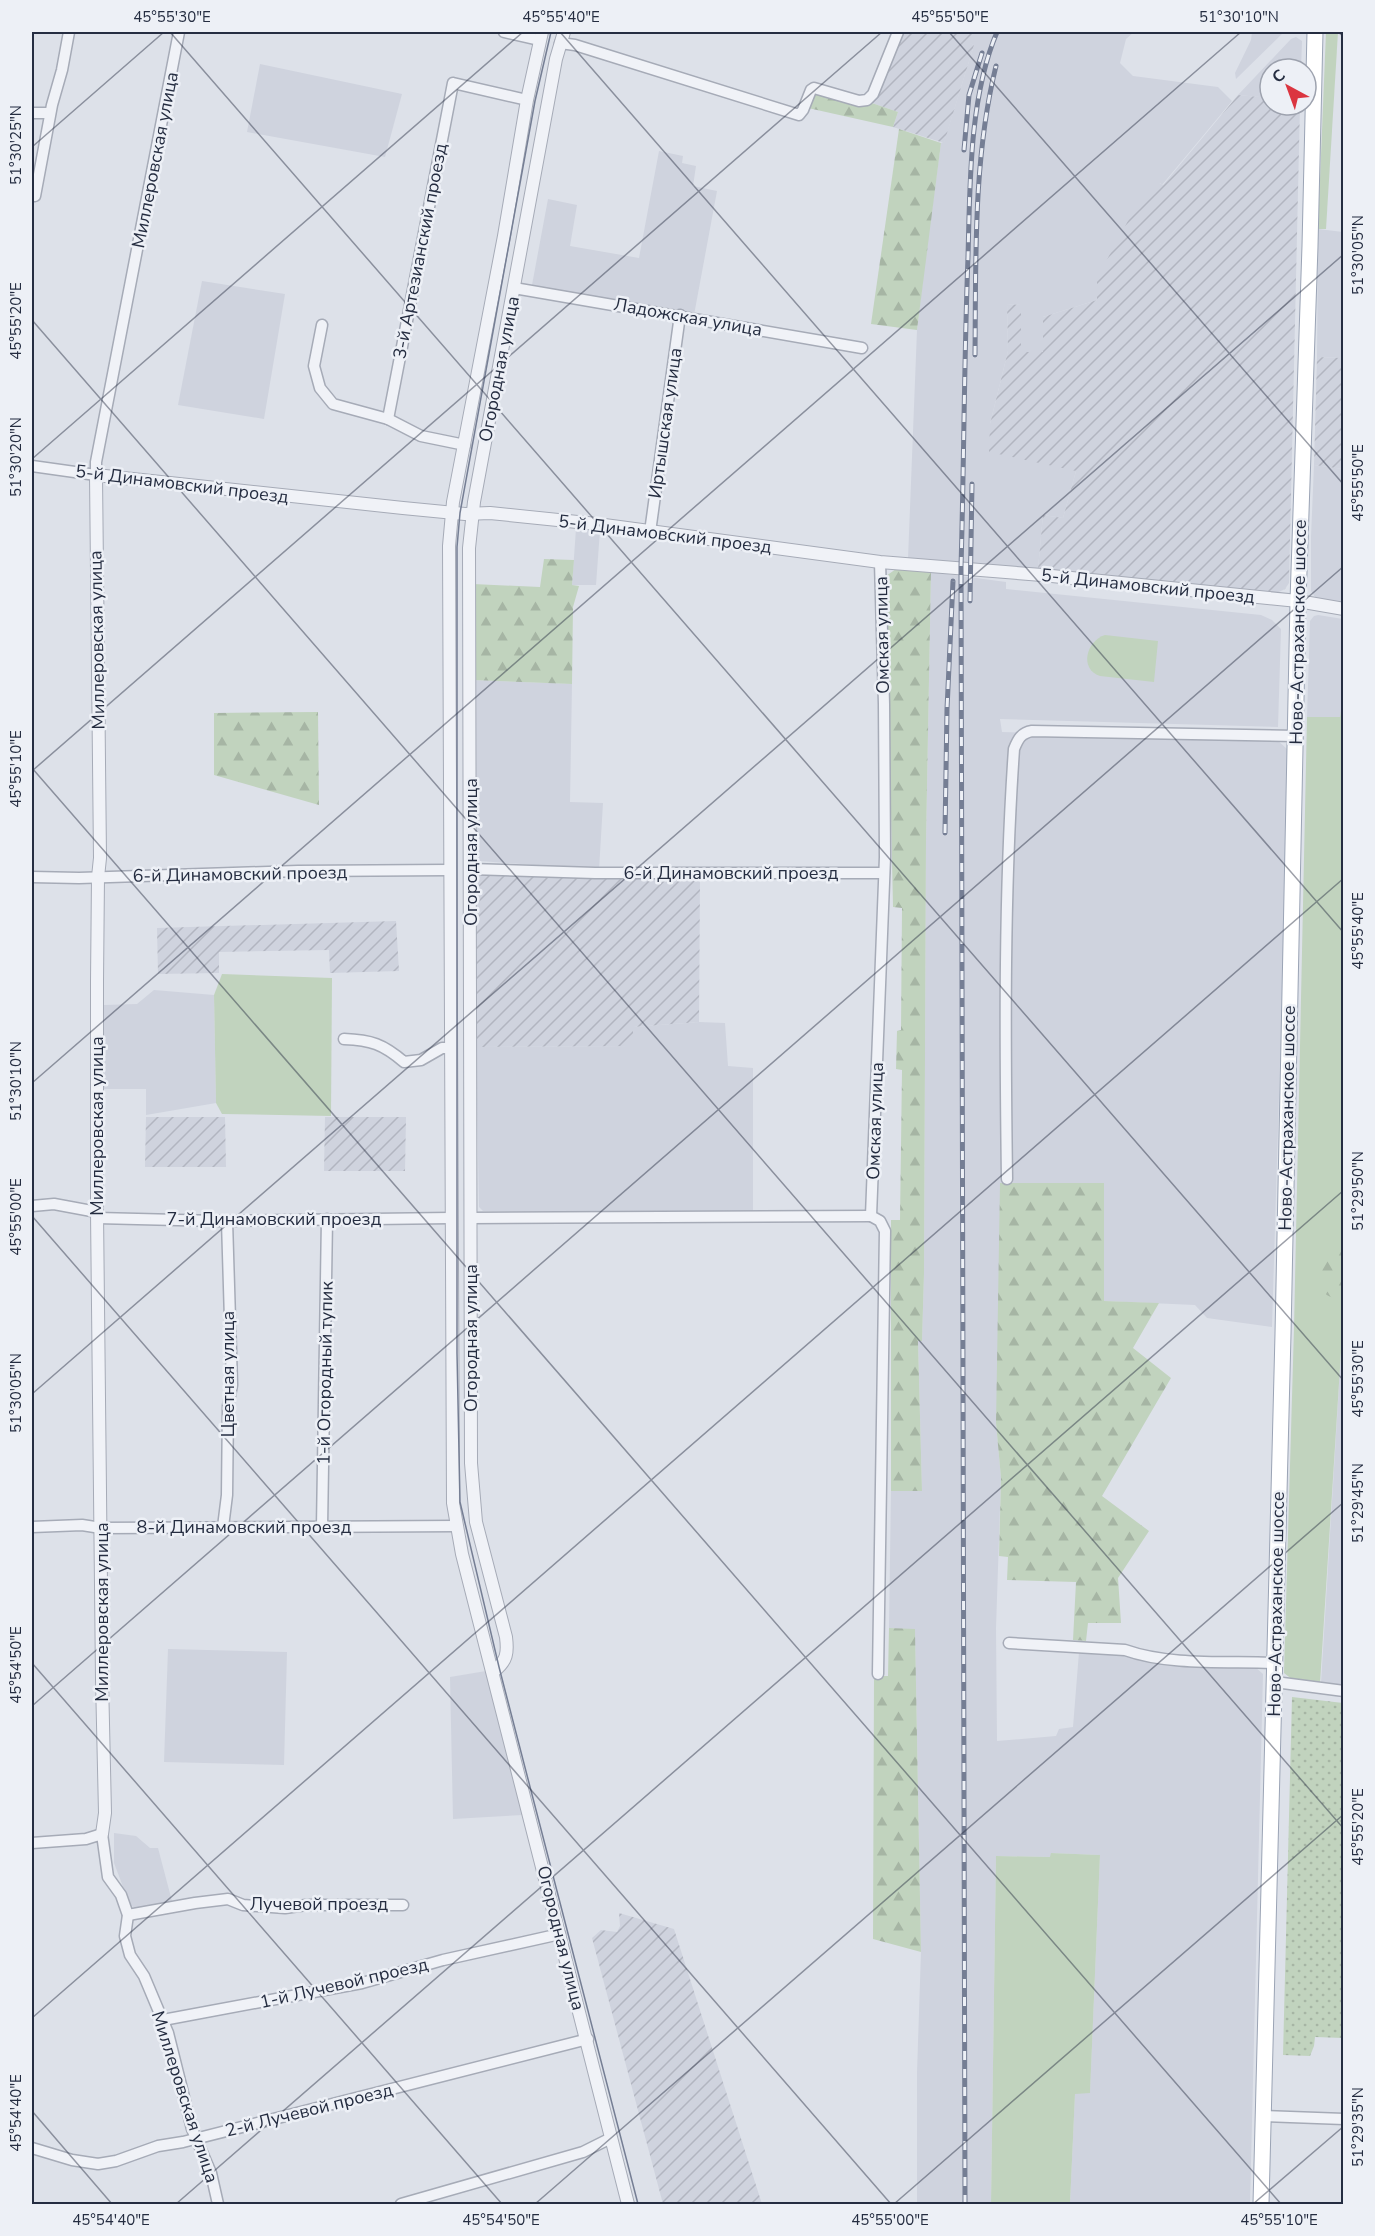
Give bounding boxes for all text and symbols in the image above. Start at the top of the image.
text: 45°55'30"E [133,7,211,27]
text: 45°55'40"E [522,7,600,27]
text: 45°55'50"E [911,7,989,27]
text: 51°30'10"N [1199,7,1279,27]
north arrow [1258,57,1318,117]
text: С [1267,64,1290,88]
street label: Миллеровская улица [126,70,184,250]
text: 51°30'25"N [6,105,26,185]
street label: 3-й Артезианский проезд [387,141,453,361]
text: 51°30'05"N [1348,215,1368,295]
text: 45°55'20"E [6,282,26,360]
street label: Ладожская улица [612,292,764,342]
street label: Огородная улица [473,294,525,444]
street label: Иртышская улица [643,346,687,500]
text: 51°30'20"N [6,417,26,497]
text: 45°55'50"E [1348,444,1368,522]
street label: 5-й Динамовский проезд [74,459,290,509]
street label: 5-й Динамовский проезд [557,509,773,559]
street label: Ново-Астраханское шоссе [1284,519,1312,745]
street label: Миллеровская улица [83,550,111,730]
street label: 5-й Динамовский проезд [1040,563,1256,609]
street label: Омская улица [869,576,895,694]
text: 45°55'10"E [6,730,26,808]
street label: Огородная улица [459,778,483,926]
street label: 6-й Динамовский проезд [132,860,348,888]
street label: 6-й Динамовский проезд [624,861,839,885]
text: 45°55'40"E [1348,892,1368,970]
street label: Ново-Астраханское шоссе [1273,1005,1301,1231]
street label: Миллеровская улица [85,1036,109,1216]
text: 51°30'10"N [6,1041,26,1121]
street label: Омская улица [861,1062,889,1180]
text: 51°29'50"N [1348,1151,1368,1231]
text: 45°55'00"E [6,1178,26,1256]
street label: 7-й Динамовский проезд [167,1207,382,1231]
street label: Огородная улица [459,1264,483,1412]
street label: 1-й Огородный тупик [311,1280,339,1465]
street label: Цветная улица [216,1311,240,1437]
text: 45°55'30"E [1348,1340,1368,1418]
text: 51°30'05"N [6,1353,26,1433]
text: 51°29'45"N [1348,1463,1368,1543]
street label: Ново-Астраханское шоссе [1262,1491,1290,1717]
street label: 8-й Динамовский проезд [137,1515,352,1539]
street label: Миллеровская улица [90,1522,114,1702]
text: 45°54'50"E [6,1626,26,1704]
text: 45°55'20"E [1348,1788,1368,1866]
street label: Огородная улица [531,1863,591,2013]
street label: Лучевой проезд [250,1892,389,1916]
street label: 1-й Лучевой проезд [257,1952,431,2014]
street label: Миллеровская улица [146,2008,224,2186]
text: 45°54'40"E [6,2074,26,2152]
street label: 2-й Лучевой проезд [223,2077,396,2142]
text: 51°29'35"N [1348,2087,1368,2167]
text: 45°54'40"E [72,2210,150,2230]
text: 45°54'50"E [462,2210,540,2230]
text: 45°55'00"E [851,2210,929,2230]
text: 45°55'10"E [1240,2210,1318,2230]

